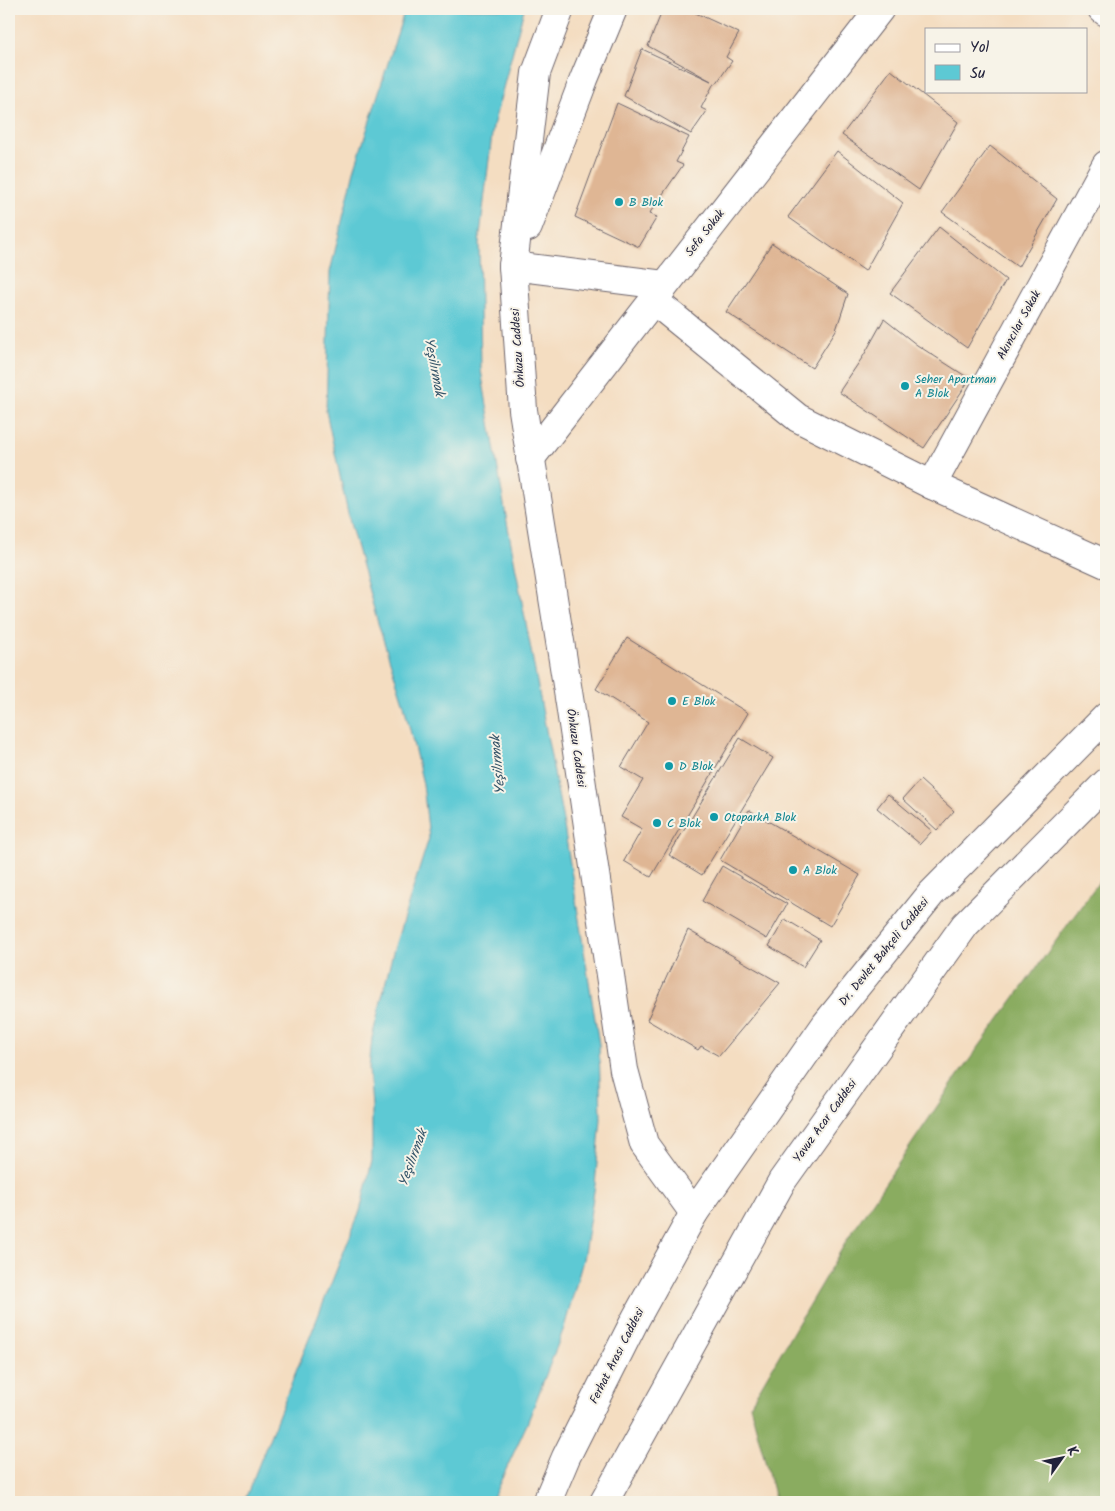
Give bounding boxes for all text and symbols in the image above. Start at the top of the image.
legend [925,28,1088,92]
text: Yol [970,36,989,60]
text: Su [970,62,985,86]
place label: B Blok [629,193,663,212]
marker: B Blok [613,196,625,208]
street label: Sefa Sokak [680,205,730,261]
street label: Akıncılar Sokak [992,286,1046,363]
street label: Önkuzu Caddesi [506,307,530,388]
water label: Yeşilırmak [418,336,451,401]
place label: Seher Apartman A Blok [915,370,996,403]
marker: Seher Apartman A Blok [899,380,911,392]
place label: E Blok [682,692,716,711]
marker: E Blok [666,695,678,707]
street label: Önkuzu Caddesi [561,707,591,790]
water label: Yeşilırmak [484,732,512,796]
place label: D Blok [679,757,714,776]
marker: D Blok [663,760,675,772]
place label: OtoparkA Blok [724,808,797,827]
marker: OtoparkA Blok [708,811,720,823]
place label: C Blok [667,814,701,833]
marker: C Blok [651,817,663,829]
place label: A Blok [803,861,837,880]
marker: A Blok [787,864,799,876]
street label: Dr. Devlet Bahçeli Caddesi [834,893,934,1010]
street label: Yavuz Acar Caddesi [788,1075,862,1166]
water label: Yeşilırmak [392,1124,434,1190]
street label: Ferhat Arası Caddesi [585,1304,650,1407]
north arrow [1038,1434,1088,1484]
text: K [1061,1442,1084,1461]

